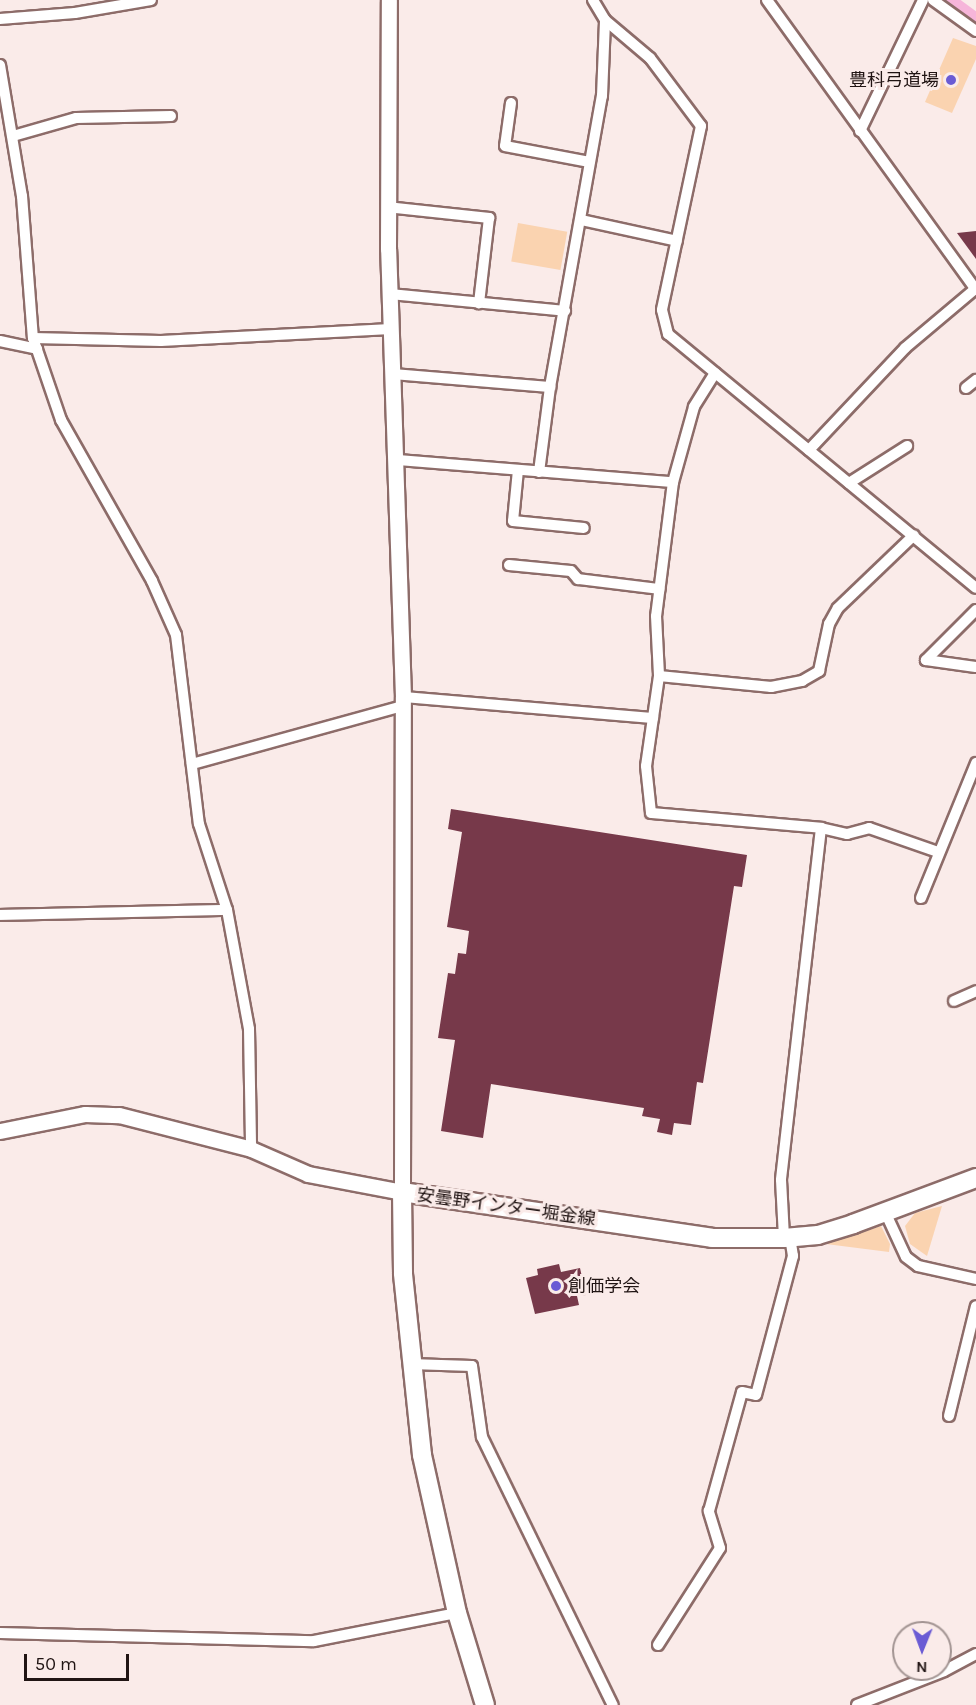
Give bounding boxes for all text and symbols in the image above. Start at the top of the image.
place label: 豊科弓道場 [849,69,939,91]
marker: 豊科弓道場 [944,73,958,87]
street label: 安曇野インター堀金線 [415,1184,597,1230]
place label: 創価学会 [568,1275,640,1297]
marker: 創価学会 [549,1279,563,1293]
north arrow [892,1621,952,1681]
scale bar [27,1642,132,1680]
text: 50 m [35,1653,77,1675]
text: N [916,1658,928,1677]

